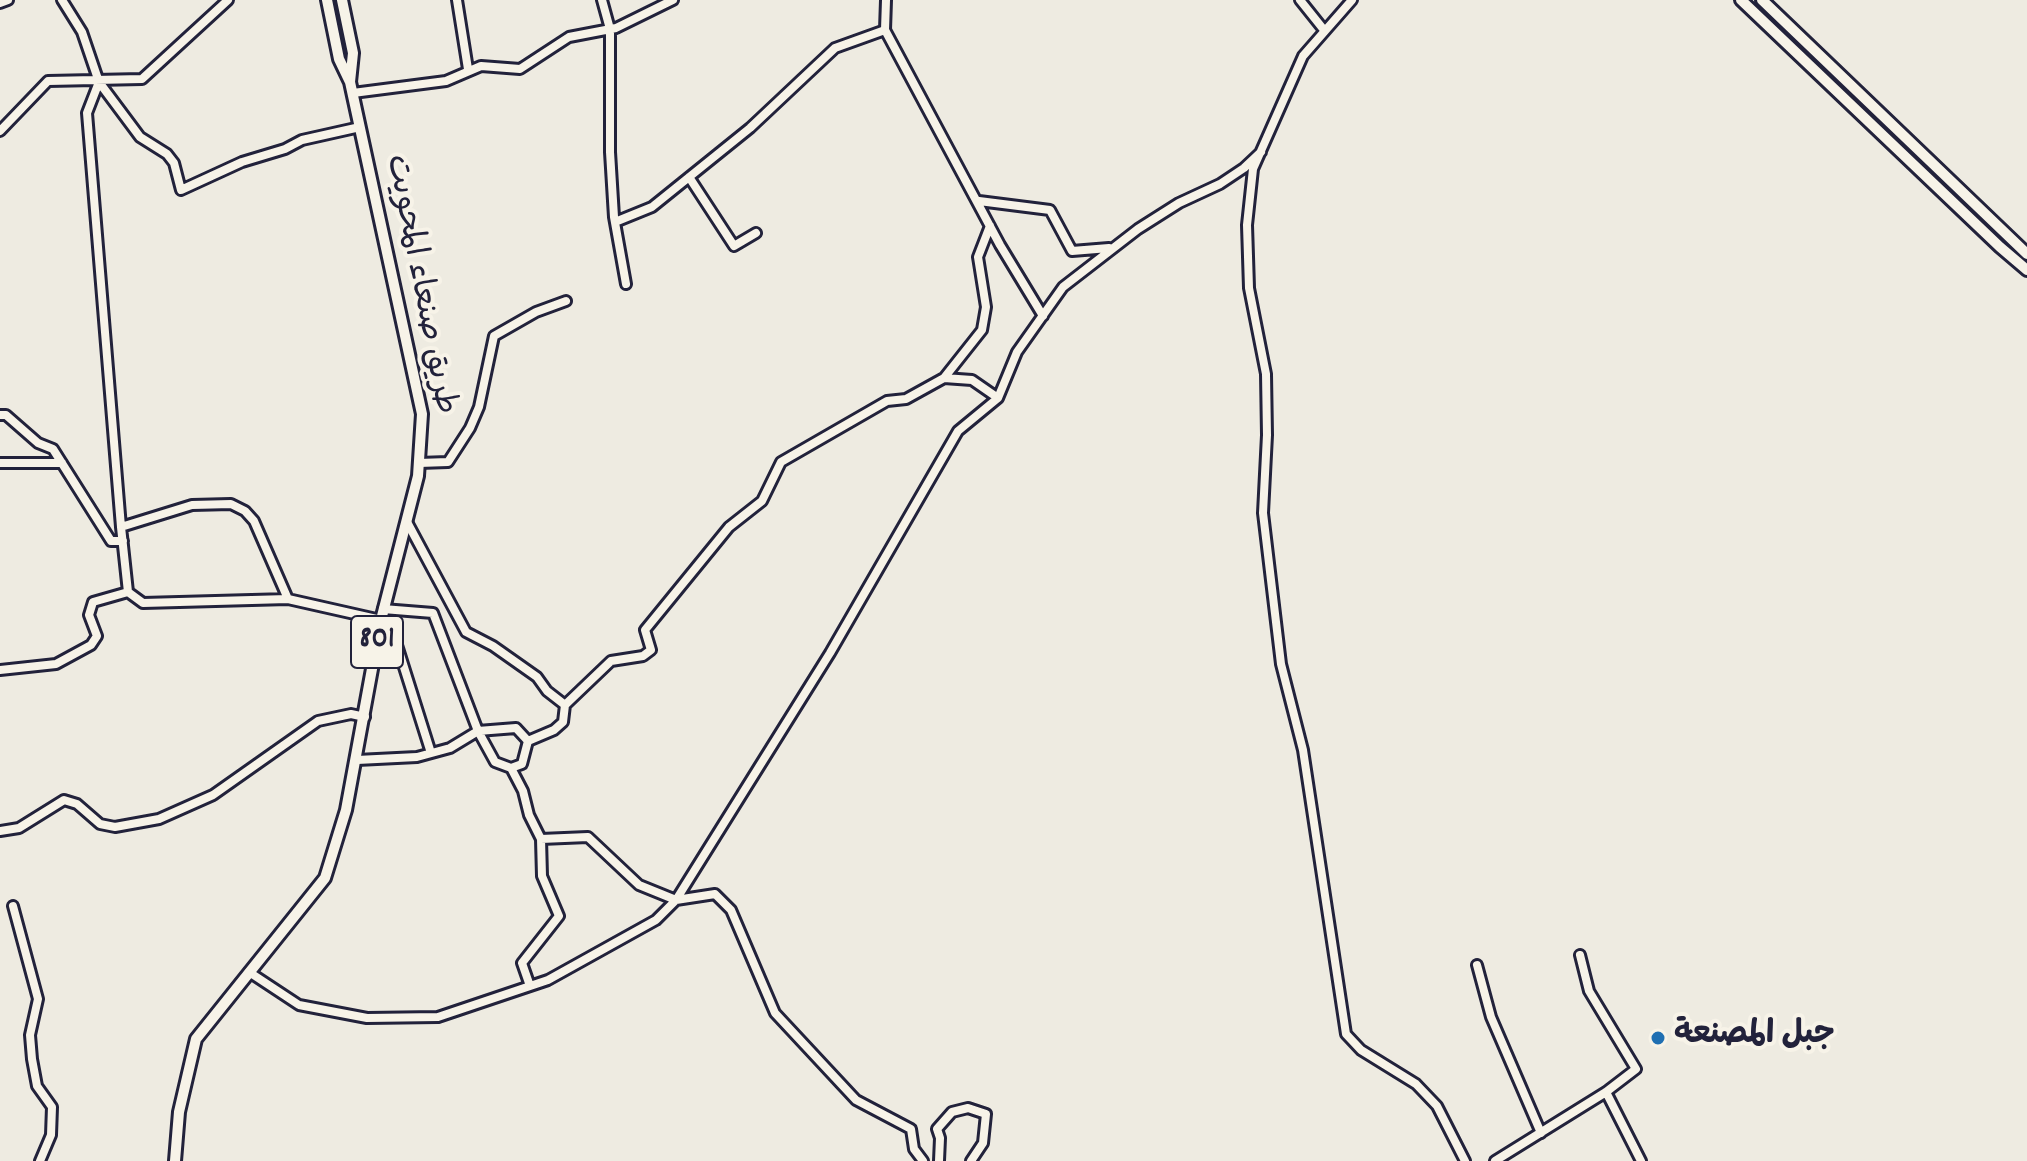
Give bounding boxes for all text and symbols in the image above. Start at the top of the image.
street label: طريق صنعاء المحويت [374,152,462,418]
road number: 801 [351,616,403,668]
place label: جبل المصنعة [1674,1019,1835,1057]
marker: جبل المصنعة [1649,1029,1667,1047]

